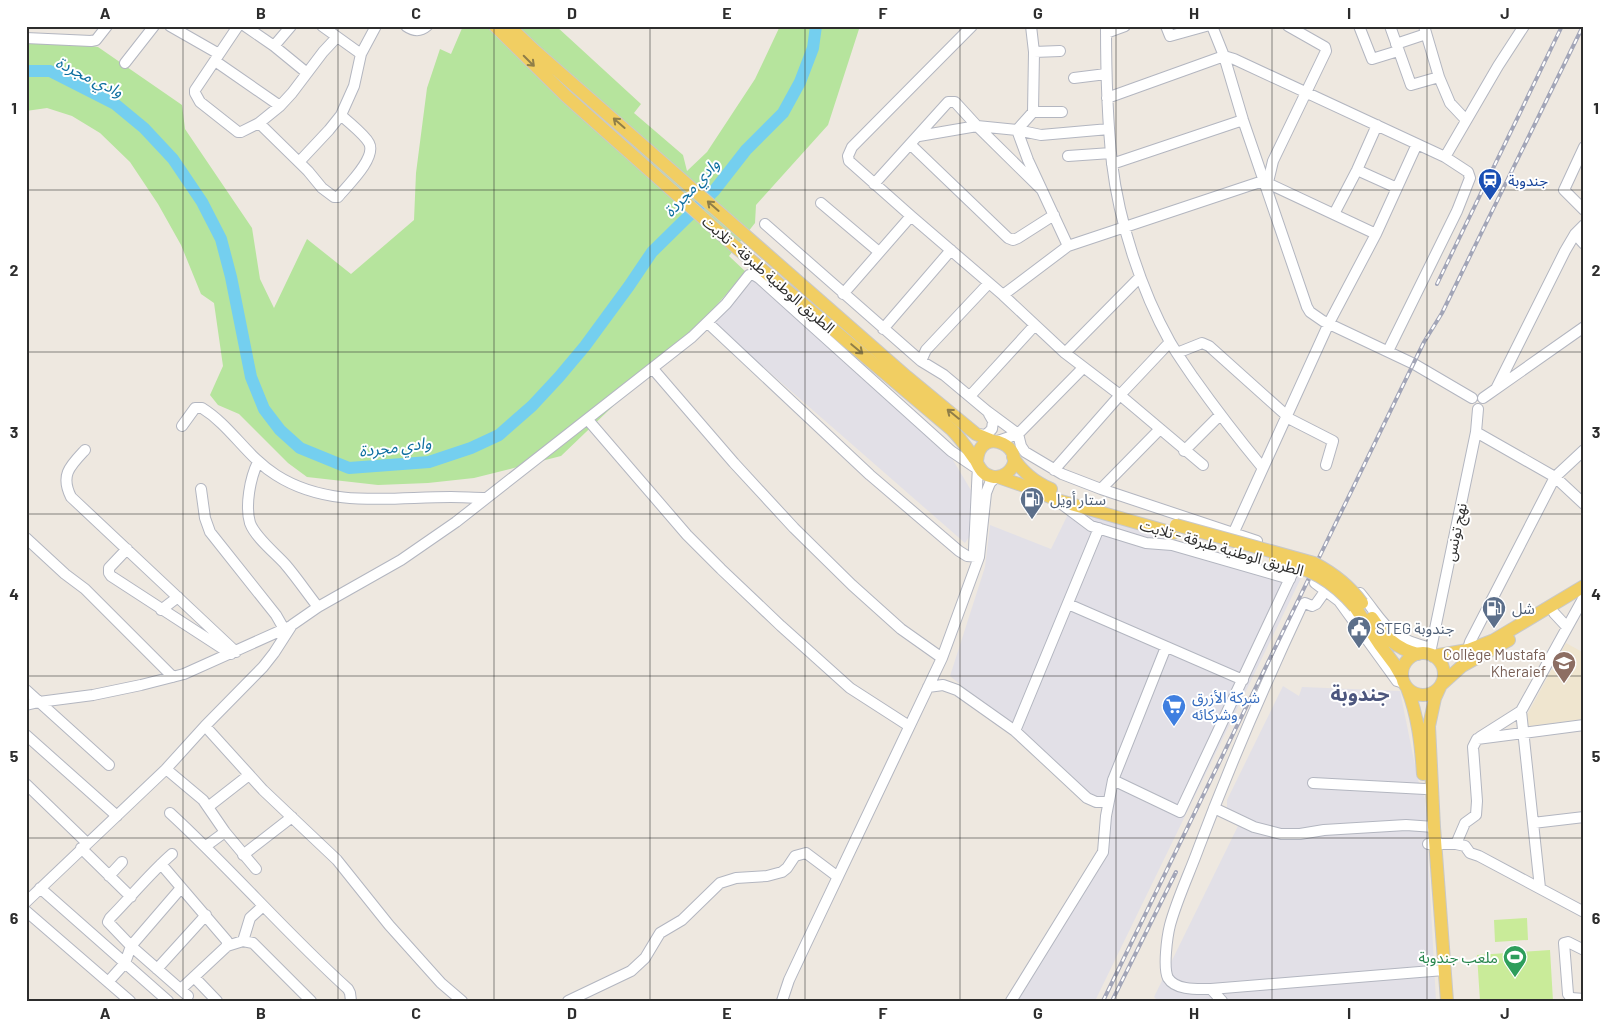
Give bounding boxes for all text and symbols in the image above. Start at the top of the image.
text: A [100,3,111,22]
text: B [256,3,266,22]
text: C [411,3,421,22]
text: D [567,3,577,22]
text: E [722,3,732,22]
text: F [879,3,888,22]
text: G [1033,3,1043,22]
text: H [1189,3,1199,22]
text: I [1347,3,1351,22]
text: J [1500,3,1510,22]
water label: وادي مجردة [51,52,127,105]
one-way arrow [523,55,535,67]
text: 1 [11,98,17,117]
text: 1 [1593,98,1599,117]
one-way arrow [612,118,625,129]
water label: وادي مجردة [659,154,726,223]
station icon: جندوبة [1477,167,1503,201]
place label: جندوبة [1508,171,1548,190]
one-way arrow [707,201,720,212]
street label: الطريق الوطنية طبرقة - تلابت [698,212,839,338]
text: 2 [10,260,19,279]
text: 2 [1592,260,1601,279]
one-way arrow [850,343,863,355]
one-way arrow [946,409,959,420]
text: 3 [10,422,18,441]
text: 3 [1592,422,1600,441]
water label: وادي مجردة [358,432,433,465]
fuel station icon: ستار أويل [1019,486,1045,520]
place label: ستار أويل [1050,490,1106,509]
street label: نهج تونس [1440,501,1474,564]
street label: الطريق الوطنية طبرقة - تلابت [1137,515,1306,581]
text: 4 [9,584,19,603]
text: 4 [1591,584,1601,603]
fuel station icon: شل [1481,595,1507,629]
place label: شل [1512,599,1535,618]
public building icon: STEG جندوبة [1346,615,1372,649]
place label: STEG جندوبة [1376,619,1454,638]
place label: Collège Mustafa Kheraief [1443,645,1546,680]
school or university icon: Collège Mustafa Kheraief [1551,650,1577,684]
district label: جندوبة [1330,681,1390,706]
place label: شركة الأزرق وشركائه [1192,688,1260,724]
supermarket icon: شركة الأزرق وشركائه [1161,693,1187,727]
text: 5 [10,746,19,765]
text: 5 [1592,746,1601,765]
text: 6 [10,908,19,927]
text: 6 [1592,908,1601,927]
sports icon: ملعب جندوبة [1502,944,1528,978]
place label: ملعب جندوبة [1418,948,1498,967]
text: A [100,1003,111,1022]
text: B [256,1003,266,1022]
text: C [411,1003,421,1022]
text: D [567,1003,577,1022]
text: E [722,1003,732,1022]
text: F [879,1003,888,1022]
text: G [1033,1003,1043,1022]
text: H [1189,1003,1199,1022]
text: I [1347,1003,1351,1022]
text: J [1500,1003,1510,1022]

